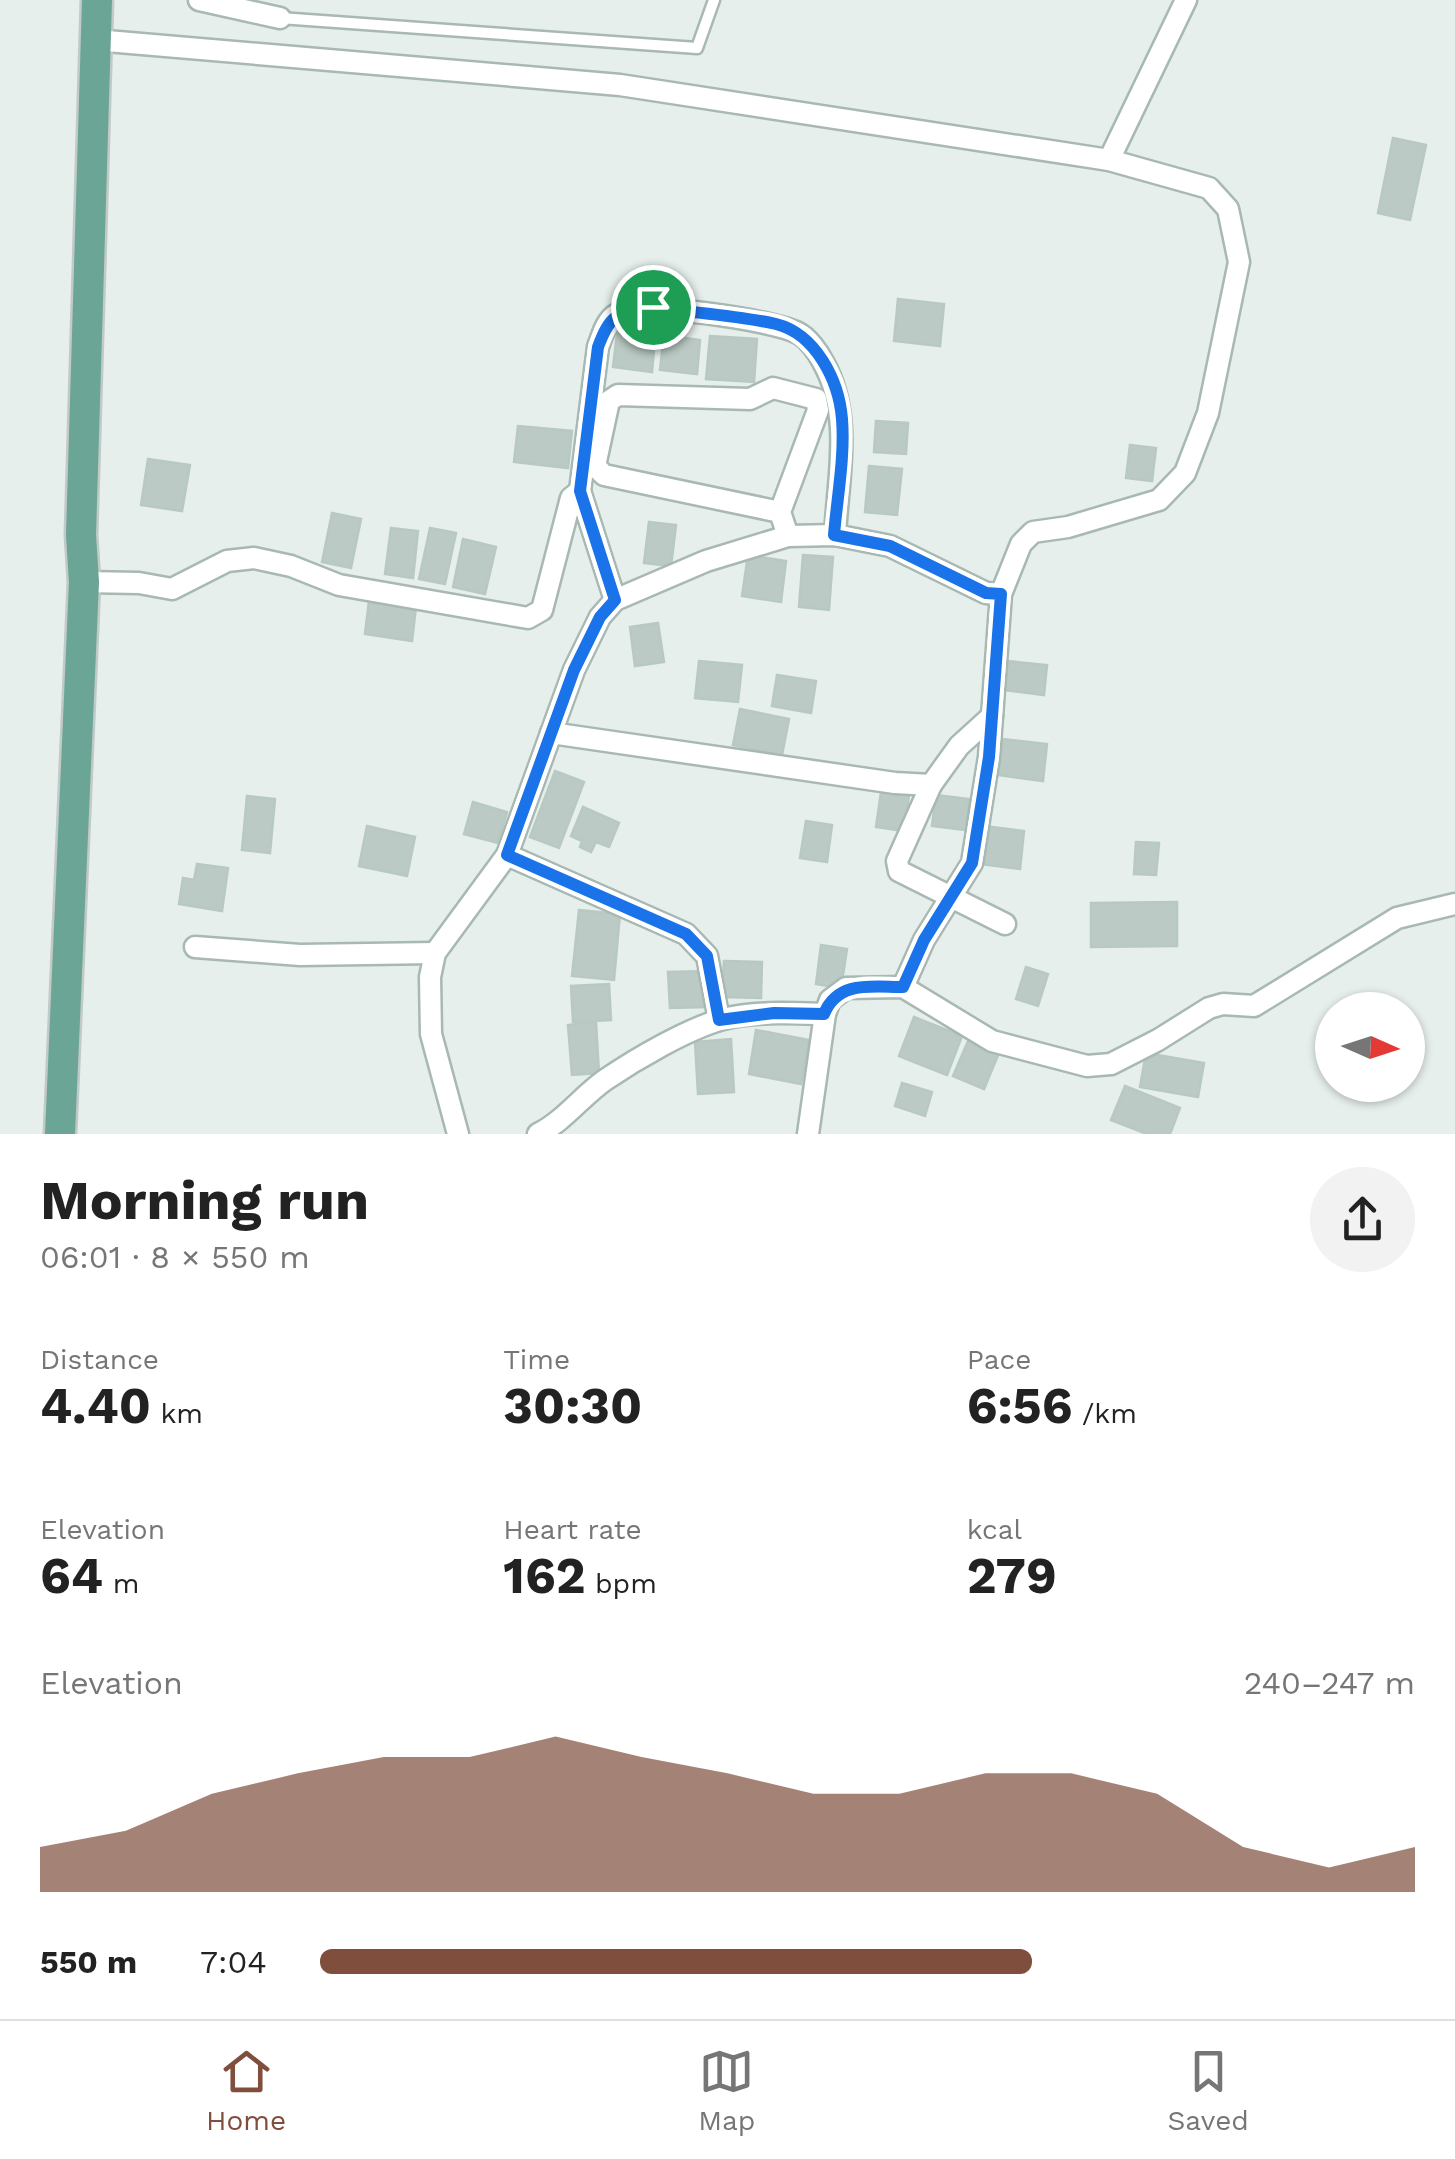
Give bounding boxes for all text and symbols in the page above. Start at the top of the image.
pin [611,265,696,350]
icon: arrive [626,280,681,335]
north arrow [1315,992,1425,1102]
map controls [1315,992,1425,1102]
button: share [1310,1167,1415,1272]
text: Morning run [40,1168,369,1232]
text: 06:01 · 8 × 550 m [40,1238,310,1276]
text: Distance [40,1343,159,1376]
text: Time [503,1343,570,1376]
text: Pace [967,1343,1031,1376]
text: 4.40 [40,1376,151,1435]
text: 30:30 [503,1376,642,1435]
text: 6:56 [967,1376,1073,1435]
text: km [151,1397,203,1430]
text: /km [1073,1397,1137,1430]
text: Elevation [40,1513,165,1546]
text: Heart rate [503,1513,642,1546]
text: kcal [967,1513,1022,1546]
text: 64 [40,1546,103,1605]
text: 162 [503,1546,585,1605]
text: 279 [967,1546,1057,1605]
text: m [103,1567,139,1600]
text: bpm [585,1567,657,1600]
text: Elevation [40,1664,183,1702]
text: 240–247 m [1244,1664,1415,1702]
text: 550 m [40,1943,137,1981]
text: 7:04 [200,1943,267,1981]
tab: Home [206,2044,286,2137]
tab: Map [698,2044,755,2137]
tab: Saved [1168,2044,1249,2137]

